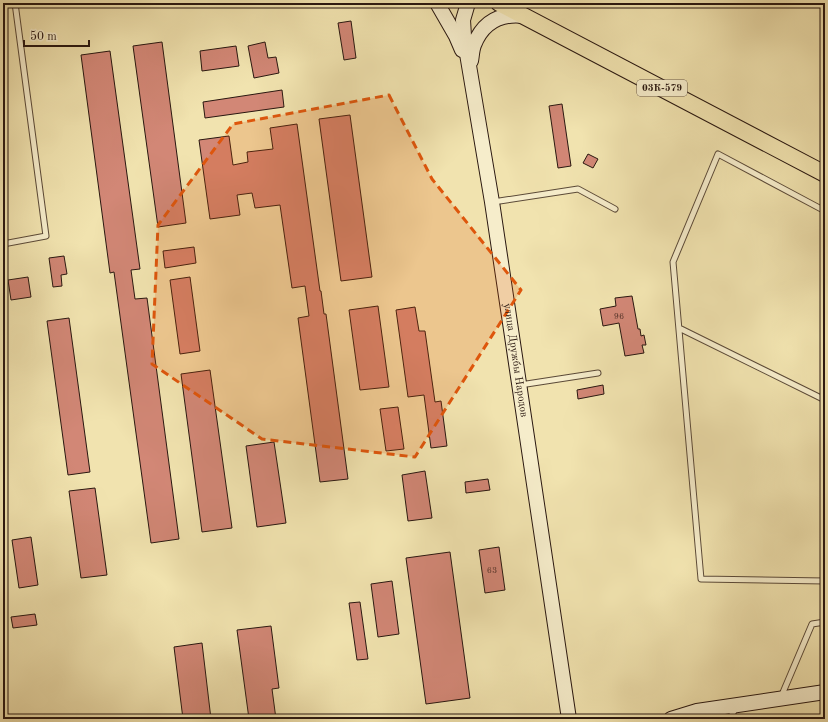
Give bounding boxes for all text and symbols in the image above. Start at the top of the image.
scale bar [24,22,89,48]
text: 50 m [30,30,57,43]
road number: 03К-579 [637,80,687,96]
street label: улица Дружбы Народов [502,302,529,418]
house number: 96 [614,312,624,321]
house number: 63 [487,566,497,575]

